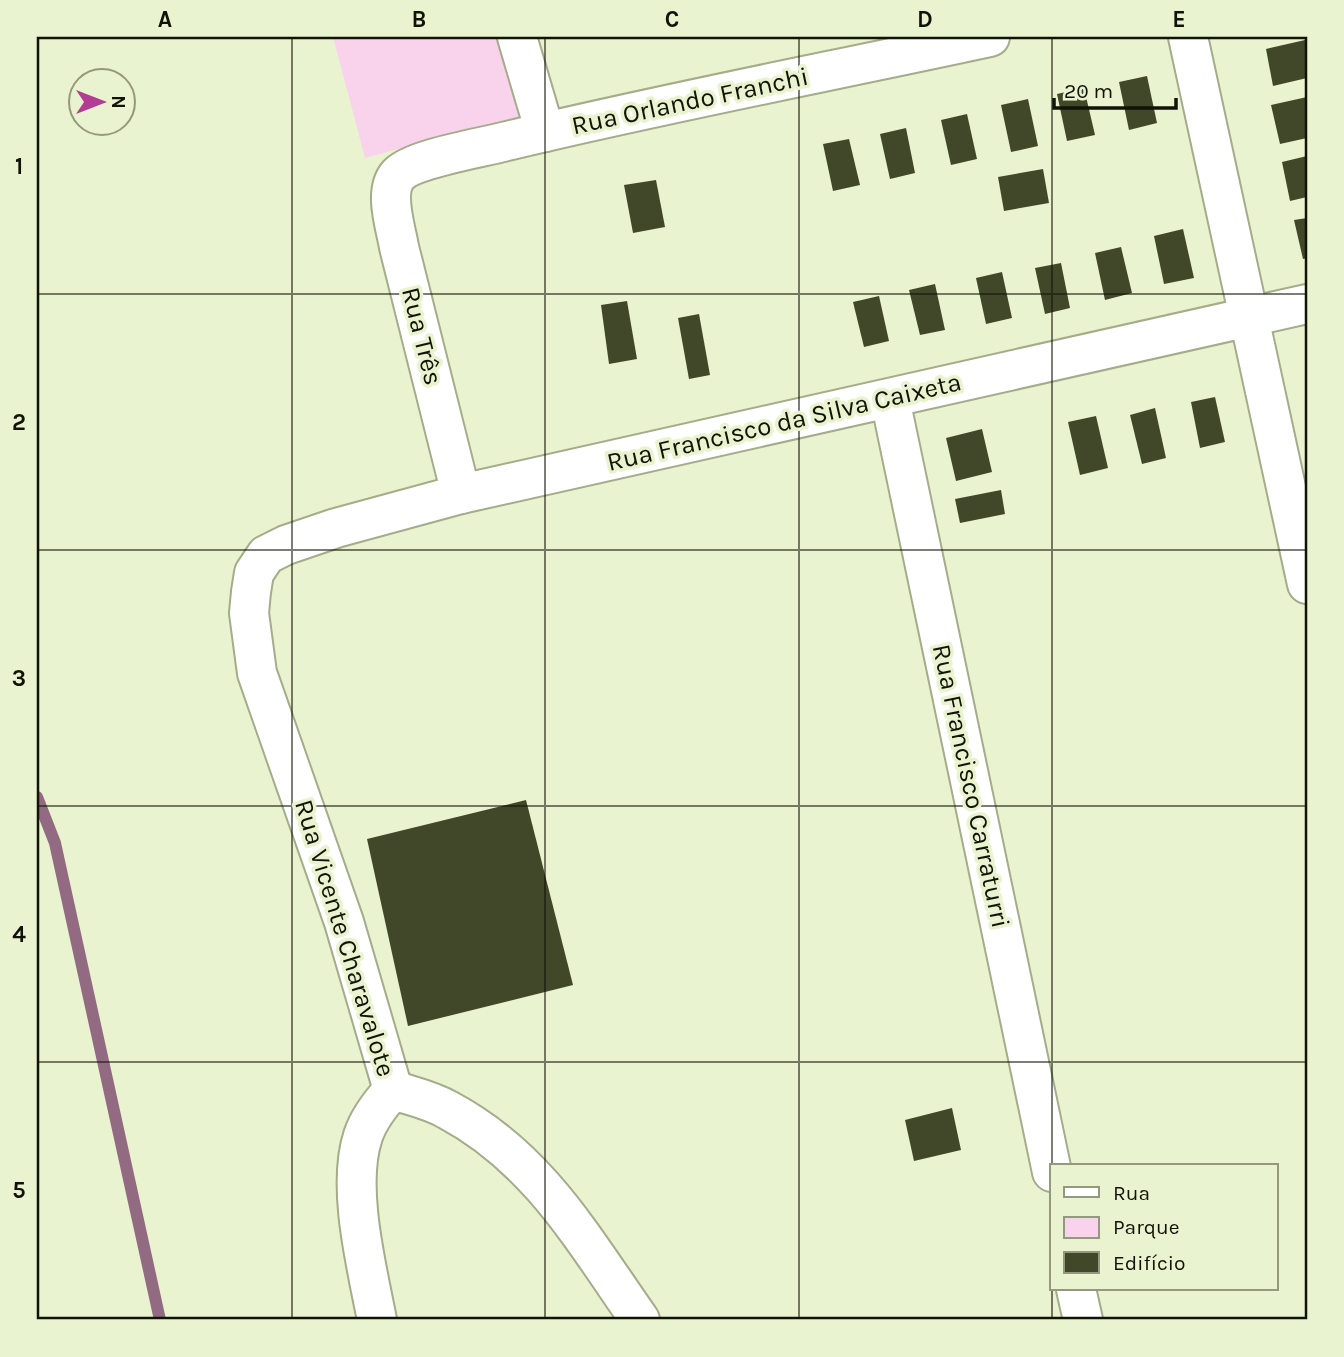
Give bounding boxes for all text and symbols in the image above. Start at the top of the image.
text: A [158,6,172,33]
text: B [412,6,426,33]
text: C [665,6,679,33]
text: D [917,6,933,33]
text: E [1172,6,1186,33]
street label: Rua Orlando Franchi [569,61,811,141]
north arrow [66,66,136,136]
scale bar [1054,66,1176,110]
text: 20 m [1064,79,1113,103]
text: N [107,95,129,109]
text: 1 [15,153,23,180]
street label: Rua Três [395,284,449,388]
street label: Rua Francisco da Silva Caixeta [604,366,964,478]
text: 2 [12,409,26,436]
street label: Rua Francisco Carraturri [926,641,1016,931]
text: 3 [12,665,26,692]
street label: Rua Vicente Charavalote [288,796,402,1080]
text: 4 [12,921,26,948]
legend [1050,1164,1278,1290]
text: 5 [12,1177,26,1204]
text: Rua [1113,1181,1150,1205]
text: Parque [1113,1215,1180,1239]
text: Edifício [1113,1251,1186,1275]

